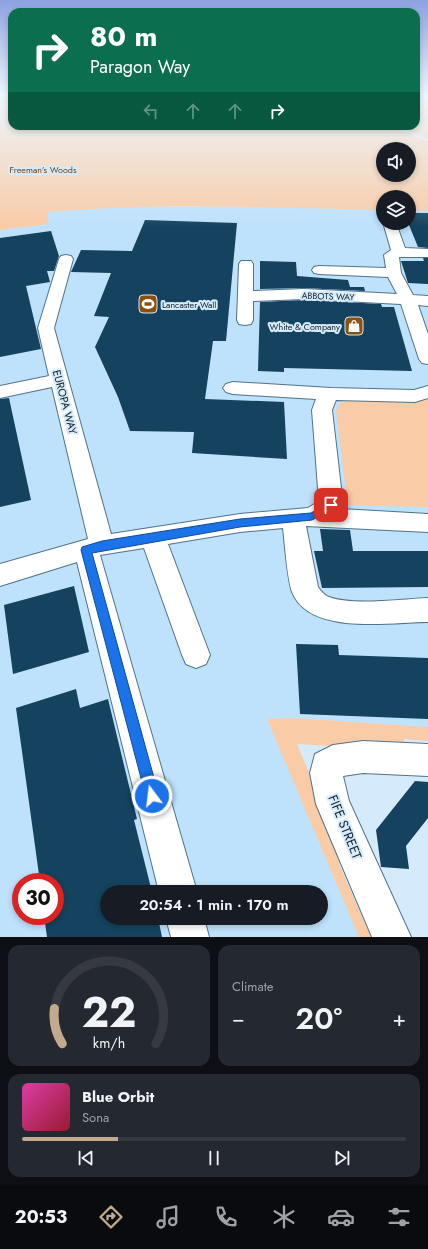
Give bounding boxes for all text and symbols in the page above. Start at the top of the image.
text: 80 m [90,16,157,57]
icon: right [24,24,76,76]
text: Paragon Way [90,54,190,80]
icon: left [140,100,162,122]
icon: ahead [182,100,204,122]
icon: ahead [224,100,246,122]
icon: right [266,100,288,122]
map controls [376,142,416,230]
button: sound [376,142,416,182]
park label: Freeman's Woods [9,163,77,176]
button: layers [376,190,416,230]
street label: ABBOTS WAY [301,289,355,303]
sports icon: Lancaster Wall [137,293,159,315]
place label: Lancaster Wall [162,298,216,311]
shop icon: White & Company [343,315,365,337]
place label: White & Company [270,320,340,333]
street label: EUROPA WAY [49,368,81,437]
pin [314,488,348,522]
icon: arrive [320,494,342,516]
position arrow [131,775,173,817]
street label: FIFE STREET [323,792,367,862]
speed limit sign: 30 [12,873,64,925]
text: 20:54 · 1 min · 170 m [139,894,289,916]
text: Climate [232,977,273,996]
text: 22 [82,981,136,1042]
text: 20° [295,997,342,1040]
text: − [232,1002,245,1034]
text: + [392,1002,406,1034]
text: km/h [93,1032,125,1052]
text: Blue Orbit [82,1086,154,1108]
text: Sona [82,1108,109,1127]
icon: previous [75,1147,97,1169]
icon: pause [203,1147,225,1169]
icon: next [331,1147,353,1169]
icon: directions [97,1203,125,1231]
icon: music [154,1203,182,1231]
icon: phone [212,1203,240,1231]
icon: climate [270,1203,298,1231]
icon: car [327,1203,355,1231]
icon: filters [385,1203,413,1231]
text: 20:53 [15,1204,67,1230]

